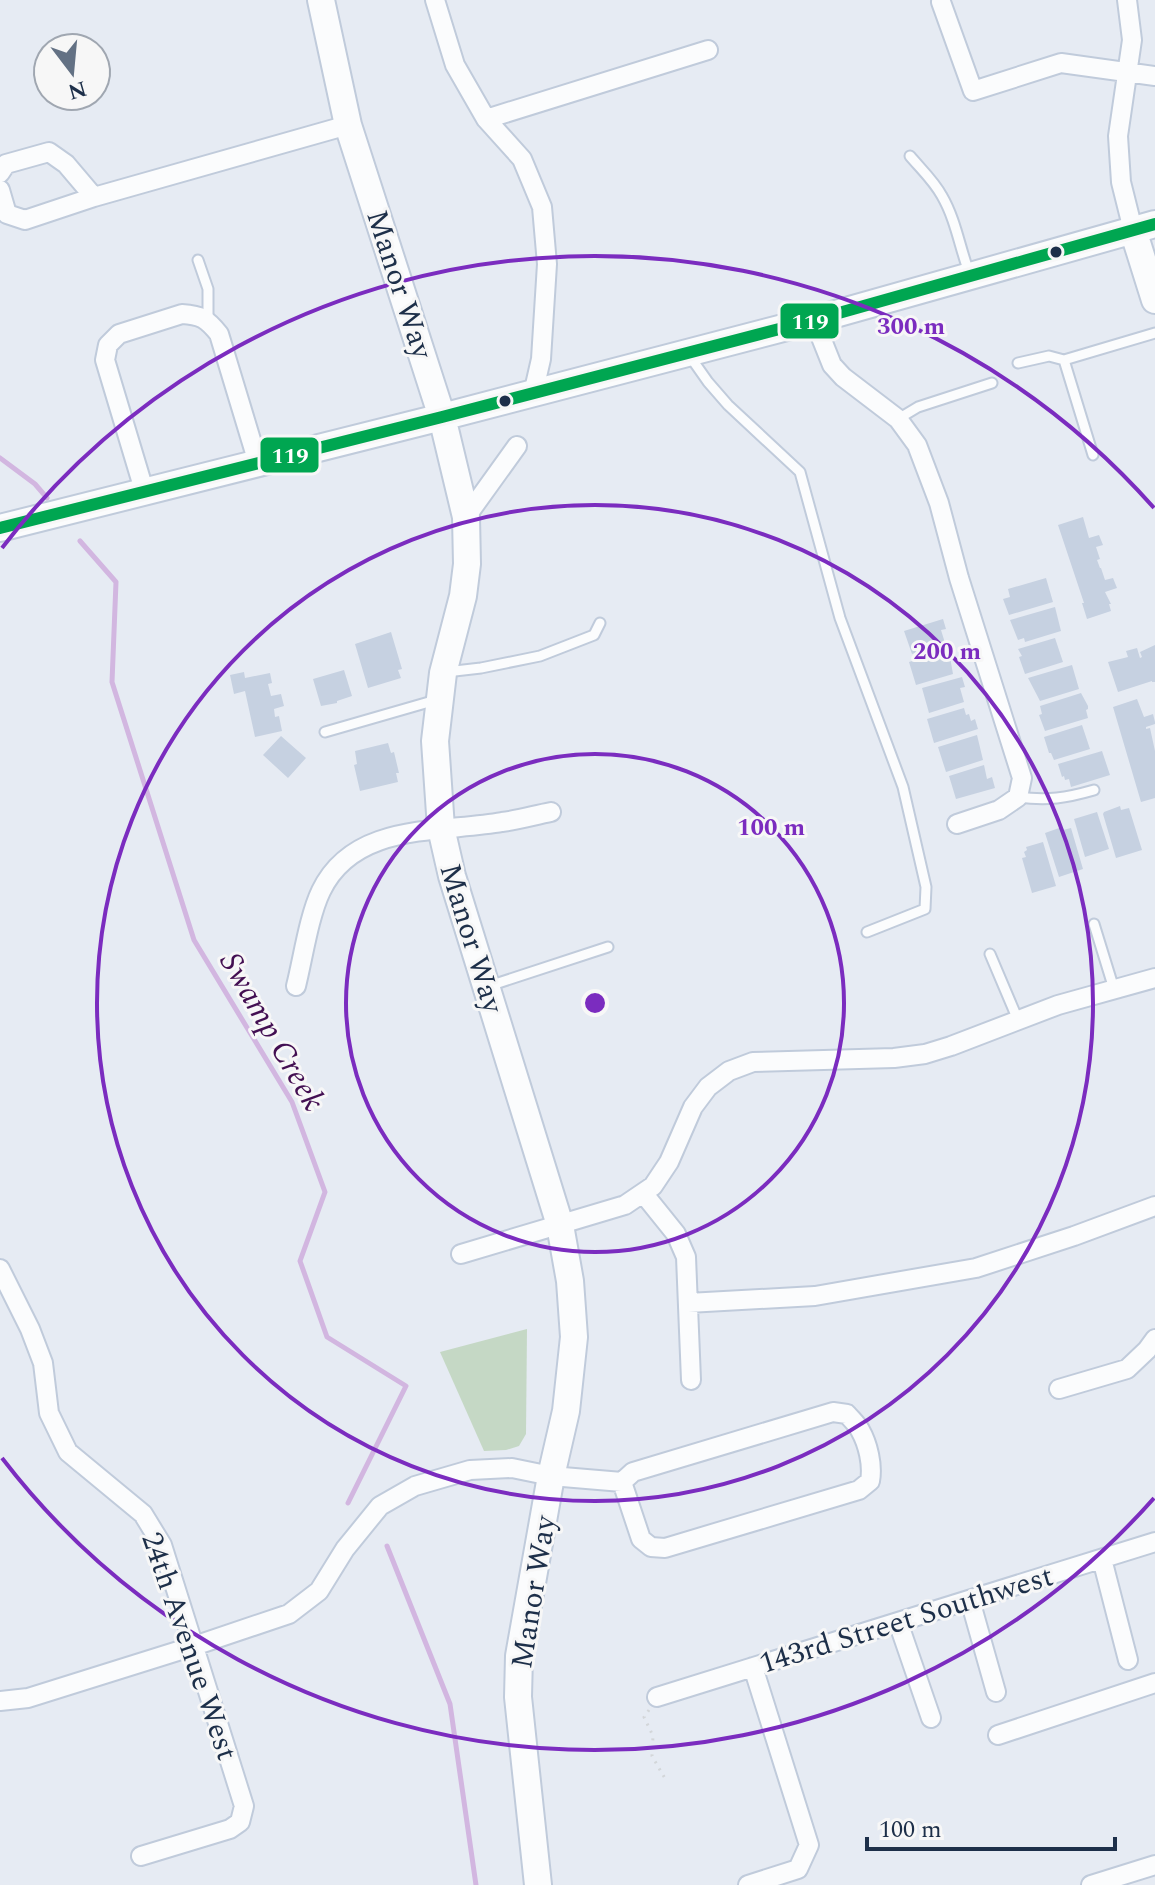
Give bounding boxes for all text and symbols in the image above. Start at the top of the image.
north arrow [32,32,112,112]
text: N [64,71,90,108]
street label: Manor Way [353,204,445,366]
unlabelled marker [1048,244,1064,260]
line badge: 119 [779,302,840,340]
text: 119 [791,306,829,339]
text: 300 m [877,309,945,345]
unlabelled marker [497,393,513,409]
line badge: 119 [259,436,320,474]
text: 119 [271,440,309,473]
text: 200 m [913,634,981,670]
text: 100 m [737,810,805,846]
street label: Manor Way [426,858,516,1020]
water label: Swamp Creek [206,943,337,1120]
centre of rings [581,989,609,1017]
street label: Manor Way [499,1511,569,1672]
street label: 24th Avenue West [128,1526,250,1767]
street label: 143rd Street Southwest [754,1553,1059,1687]
scale bar [867,1801,1115,1851]
text: 100 m [879,1812,942,1848]

